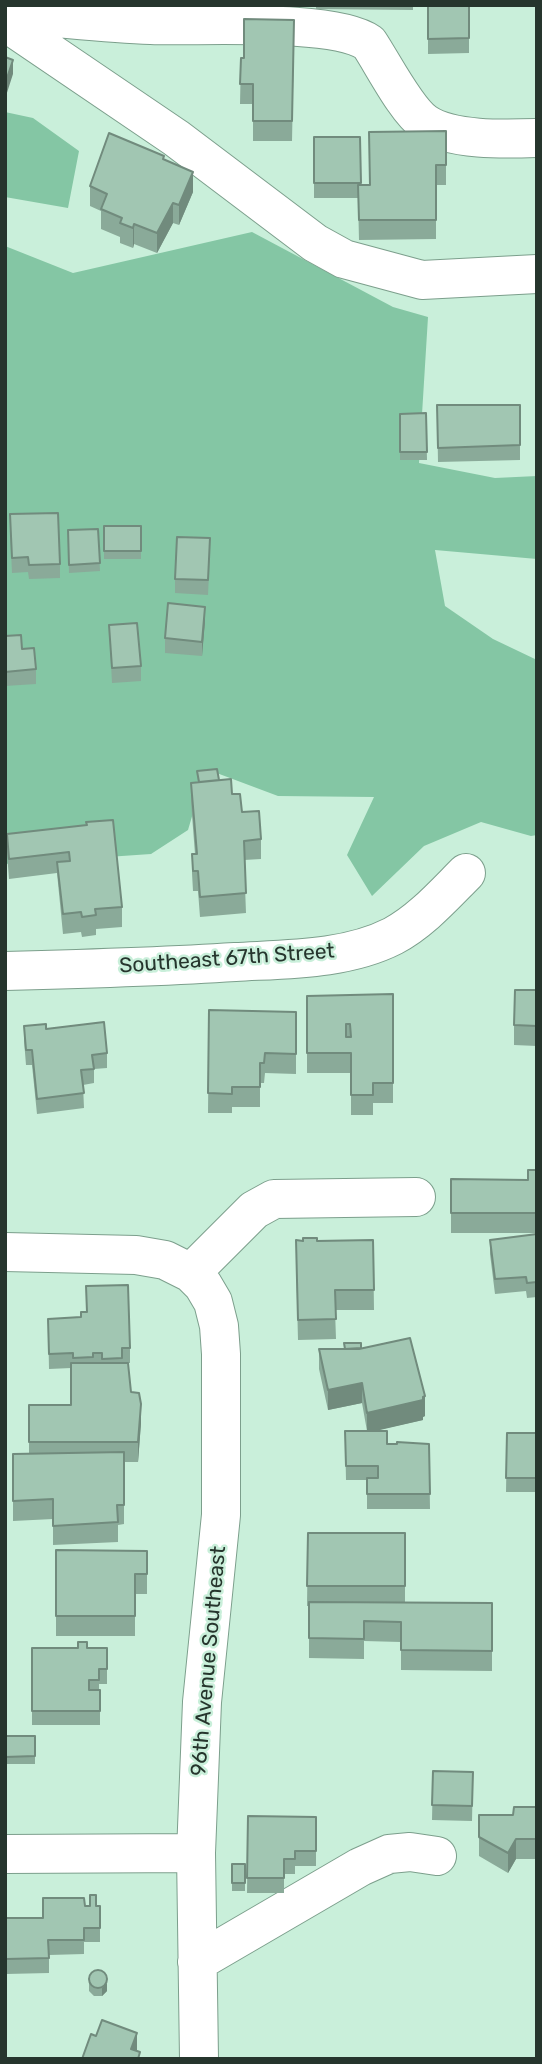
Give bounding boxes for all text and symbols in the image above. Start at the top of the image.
street label: Southeast 67th Street [118,939,336,979]
street label: 96th Avenue Southeast [186,1545,232,1777]

